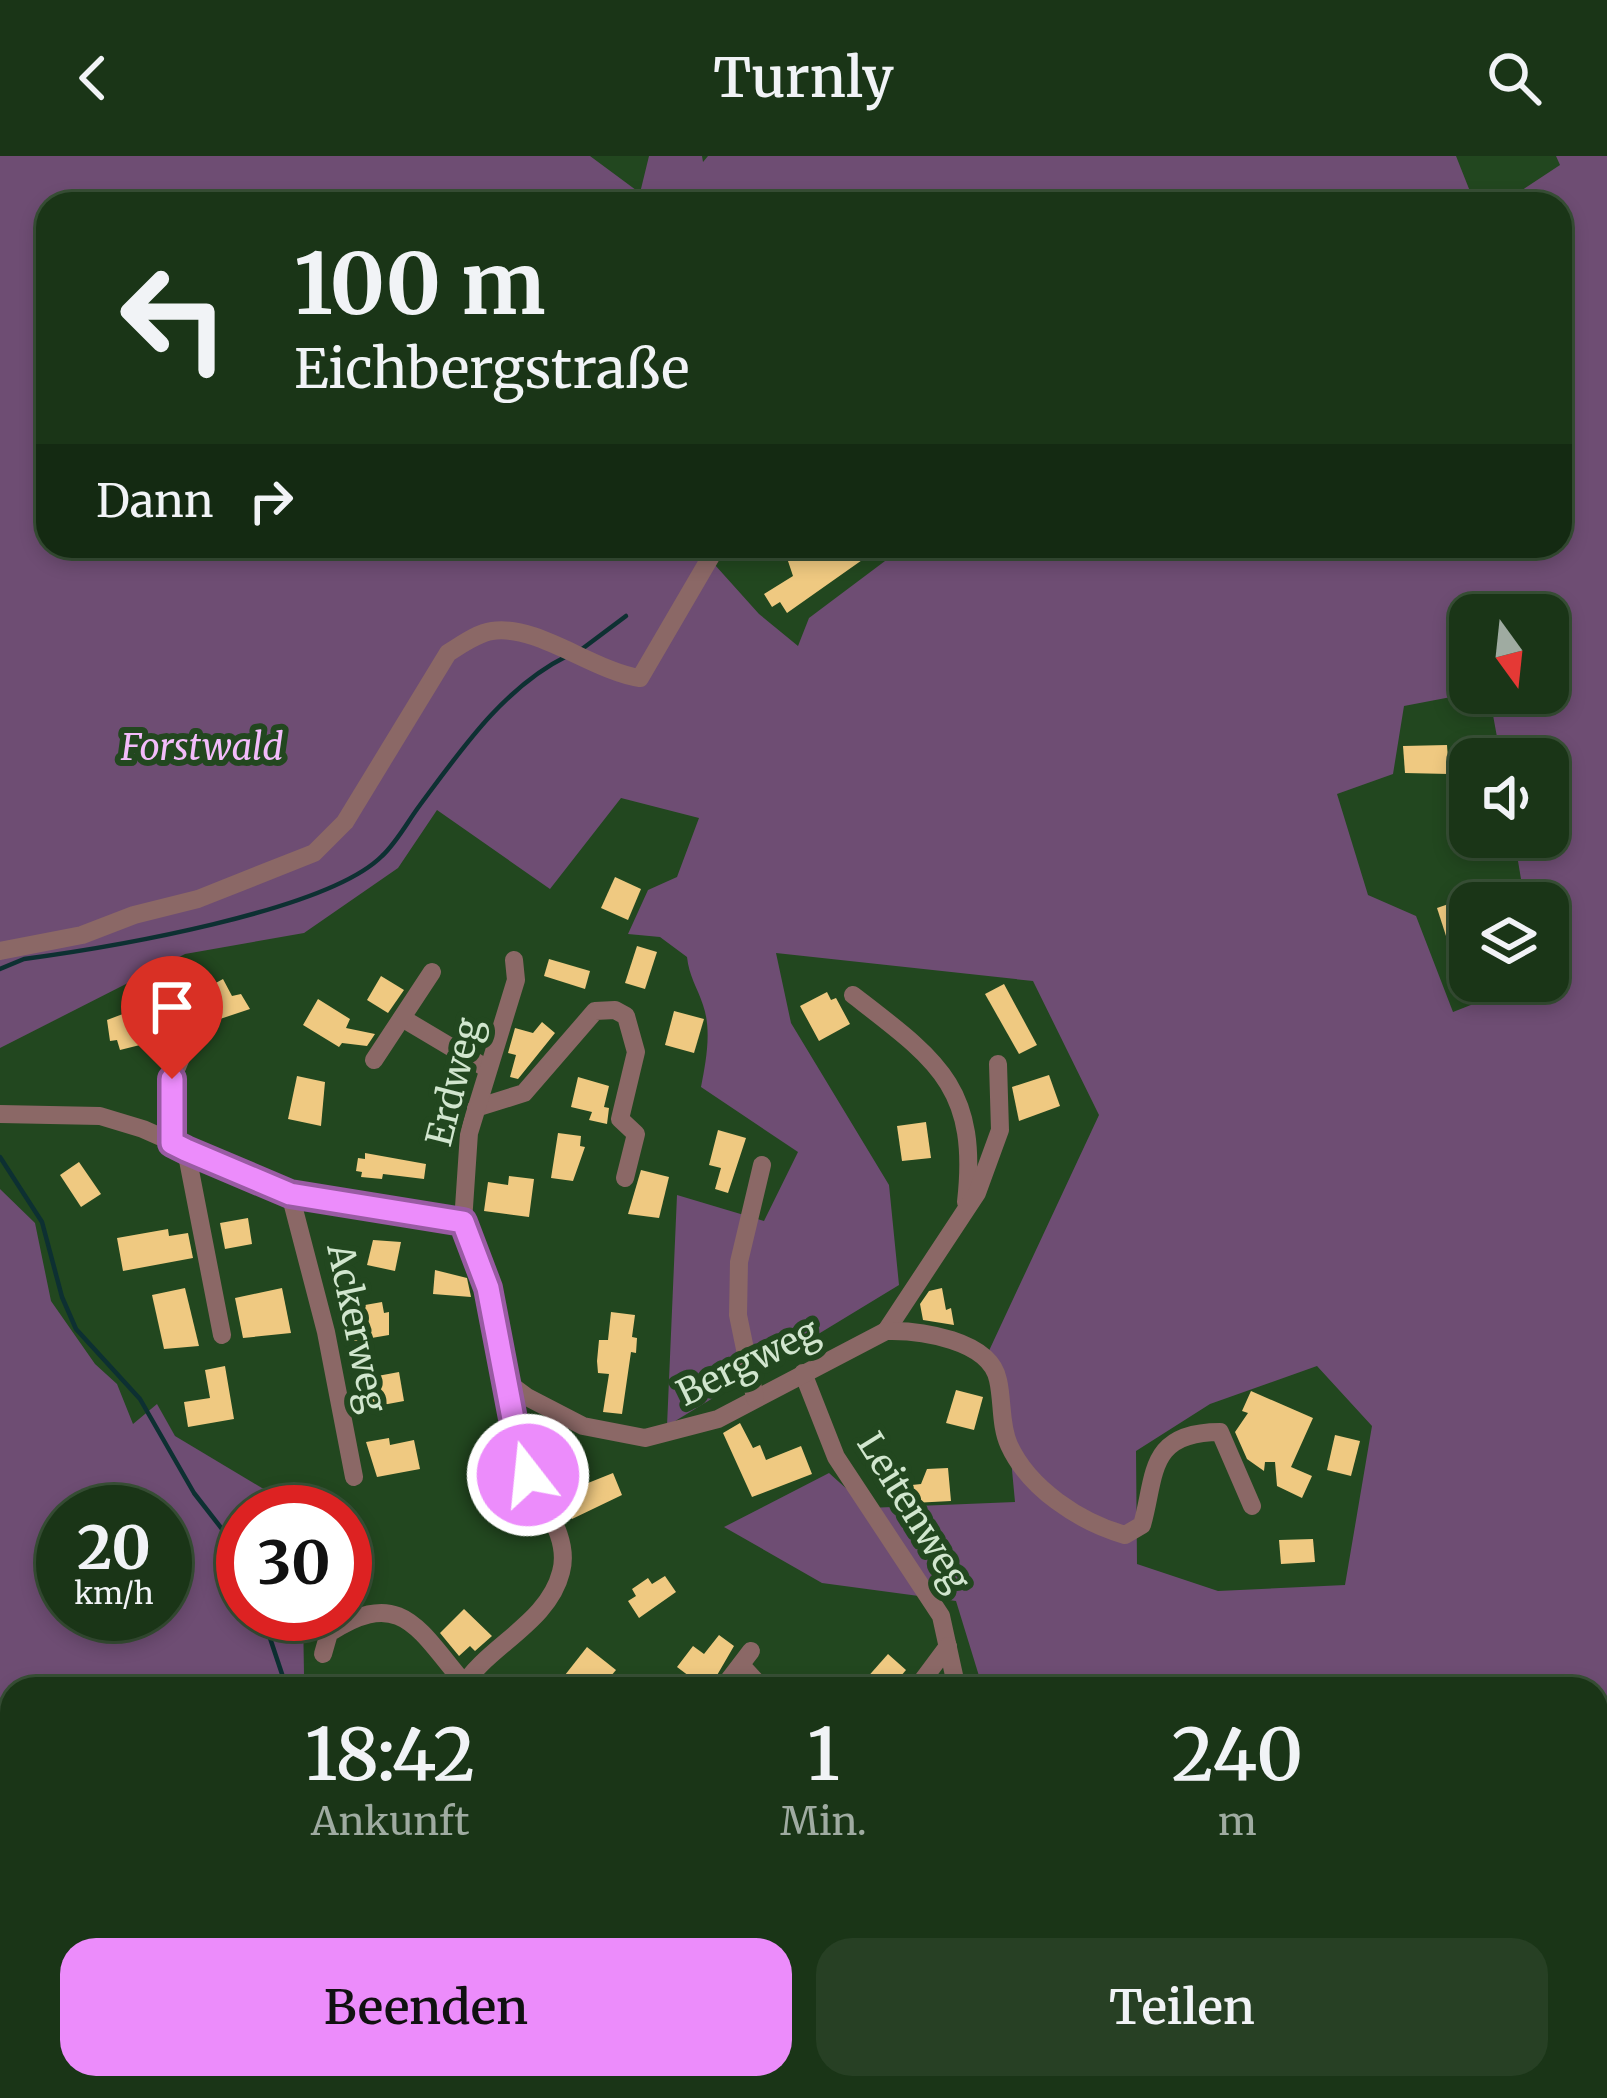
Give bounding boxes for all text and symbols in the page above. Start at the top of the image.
text: Turnly [713,44,894,112]
icon: back [60,45,126,111]
icon: search [1481,45,1547,111]
text: 100 m [294,231,546,337]
icon: left [96,240,252,396]
text: Eichbergstraße [294,335,689,403]
icon: right [238,468,304,534]
text: Dann [96,473,214,529]
north arrow [1449,594,1569,714]
map controls [1449,594,1569,1002]
park label: Forstwald [120,725,283,770]
button: sound [1449,738,1569,858]
button: layers [1449,882,1569,1002]
pin [121,956,223,1079]
icon: arrive [139,974,205,1040]
street label: Erdweg [416,1013,492,1151]
street label: Ackerweg [317,1238,397,1417]
street label: Bergweg [669,1308,827,1416]
position arrow [465,1412,591,1538]
street label: Leitenweg [848,1424,981,1600]
speed limit sign: 30 [216,1485,372,1641]
text: 20 [77,1510,151,1585]
text: km/h [74,1574,154,1612]
text: 18:42 [305,1709,476,1800]
text: 1 [807,1709,840,1800]
text: 240 [1172,1709,1303,1800]
text: Ankunft [311,1797,469,1846]
text: Min. [780,1797,867,1846]
text: m [1218,1797,1257,1846]
button: Beenden [60,1938,792,2076]
button: Teilen [816,1938,1548,2076]

